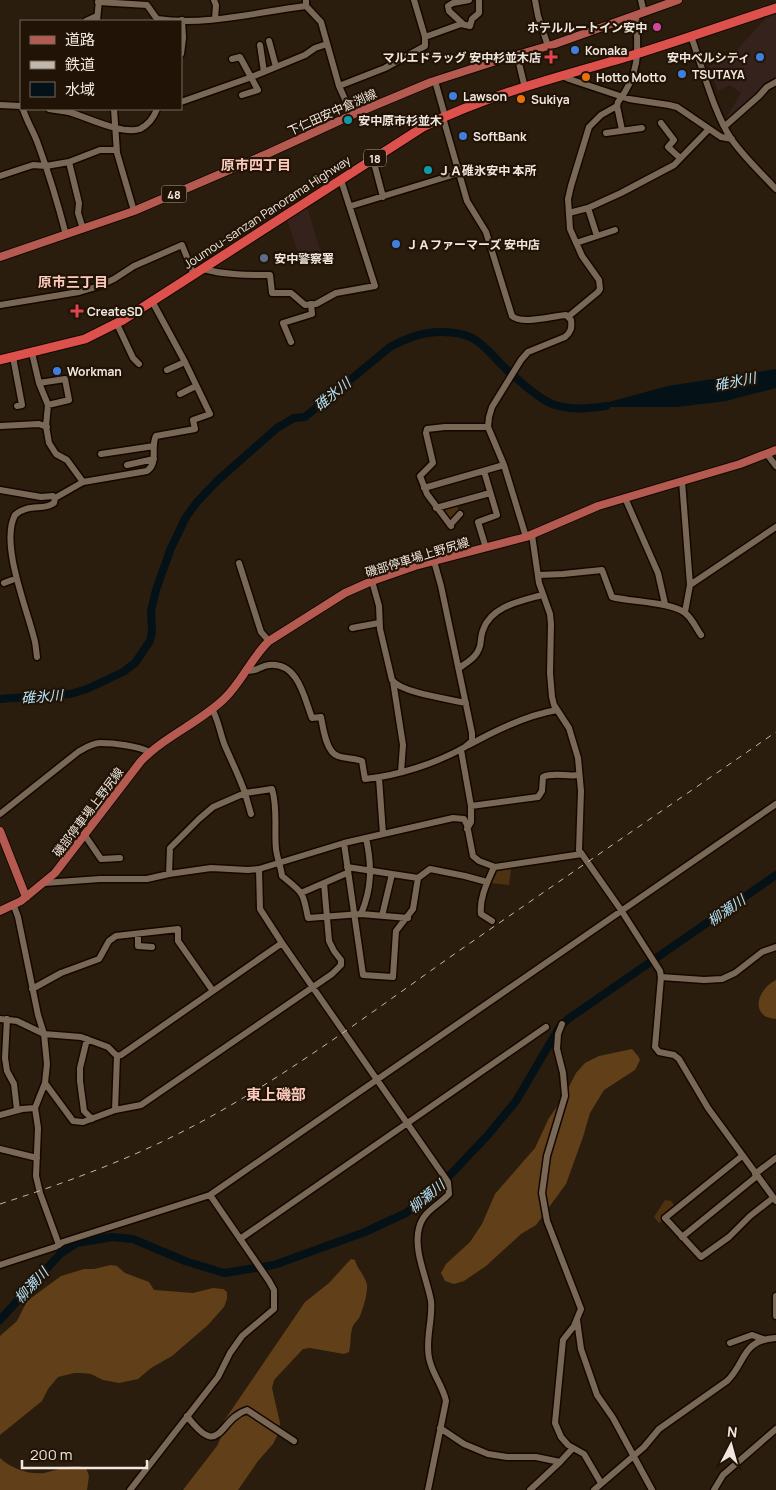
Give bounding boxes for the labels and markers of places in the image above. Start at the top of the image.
place label: ホテルルートイン安中 [527,19,647,36]
marker: ホテルルートイン安中 [651,21,663,33]
place label: Konaka [585,42,628,59]
marker: Konaka [569,44,581,56]
place label: マルエドラッグ 安中杉並木店 [383,49,541,66]
place label: 安中ベルシティ [667,49,750,66]
marker: マルエドラッグ 安中杉並木店 [545,51,557,63]
marker: 安中ベルシティ [754,51,766,63]
place label: TSUTAYA [692,66,745,83]
marker: TSUTAYA [676,68,688,80]
place label: Hotto Motto [596,69,666,86]
marker: Hotto Motto [580,71,592,83]
place label: Lawson [463,88,507,105]
marker: Lawson [447,90,459,102]
place label: Sukiya [531,91,570,108]
marker: Sukiya [515,93,527,105]
place label: 安中原市杉並木 [358,112,442,129]
marker: 安中原市杉並木 [342,114,354,126]
place label: SoftBank [473,128,527,145]
marker: SoftBank [457,130,469,142]
place label: ＪＡ碓氷安中 本所 [438,162,536,179]
marker: ＪＡ碓氷安中 本所 [422,164,434,176]
place label: ＪＡファーマーズ 安中店 [406,236,540,253]
marker: ＪＡファーマーズ 安中店 [390,238,402,250]
place label: 安中警察署 [274,250,334,267]
marker: 安中警察署 [258,252,270,264]
place label: CreateSD [87,303,143,320]
marker: CreateSD [71,305,83,317]
place label: Workman [67,363,122,380]
marker: Workman [51,365,63,377]

